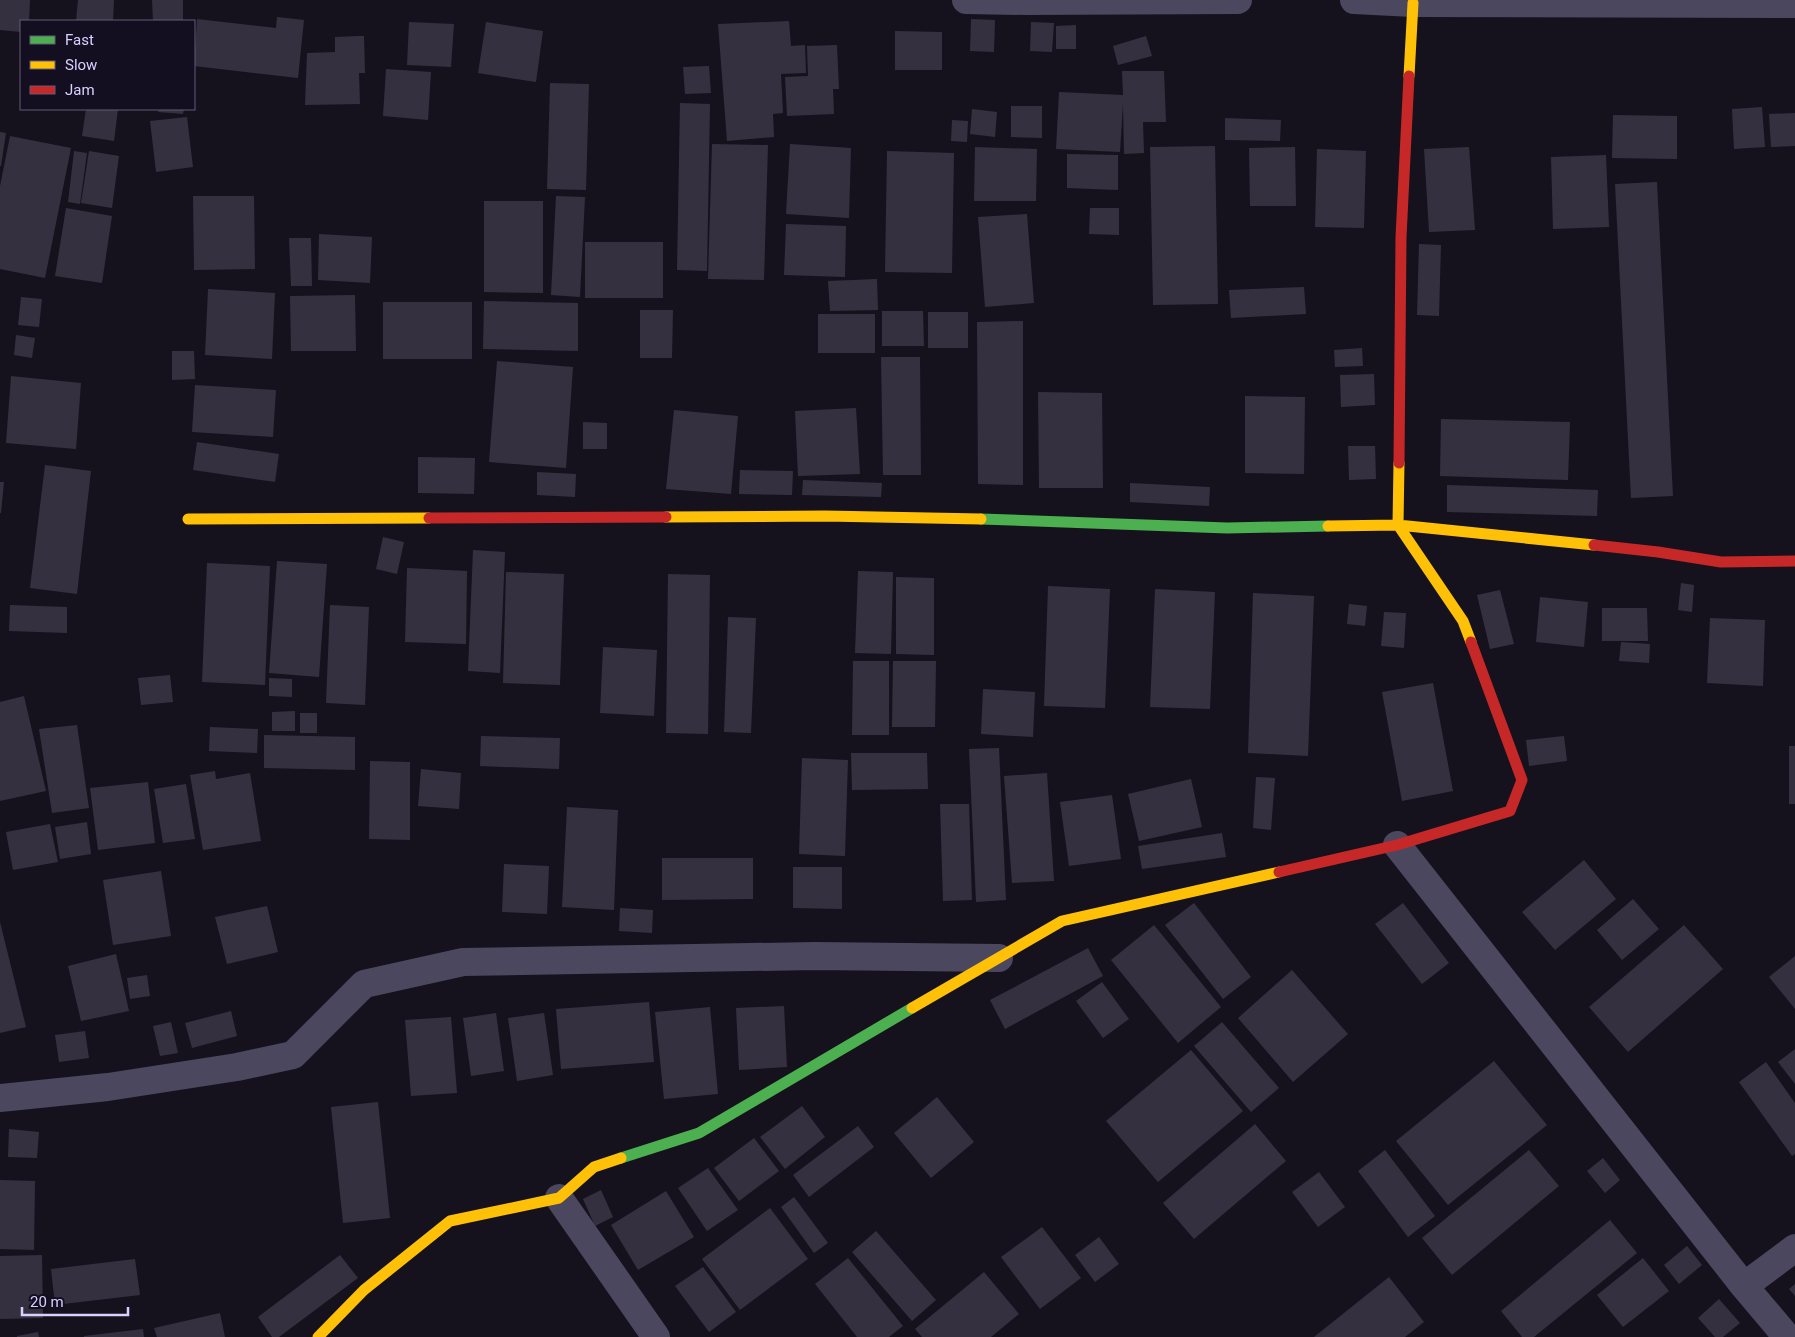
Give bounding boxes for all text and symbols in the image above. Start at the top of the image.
legend [20,20,195,110]
text: Fast [65,31,94,49]
text: Slow [65,56,97,74]
text: Jam [65,81,95,99]
scale bar [22,1284,129,1316]
text: 20 m [30,1293,64,1311]

